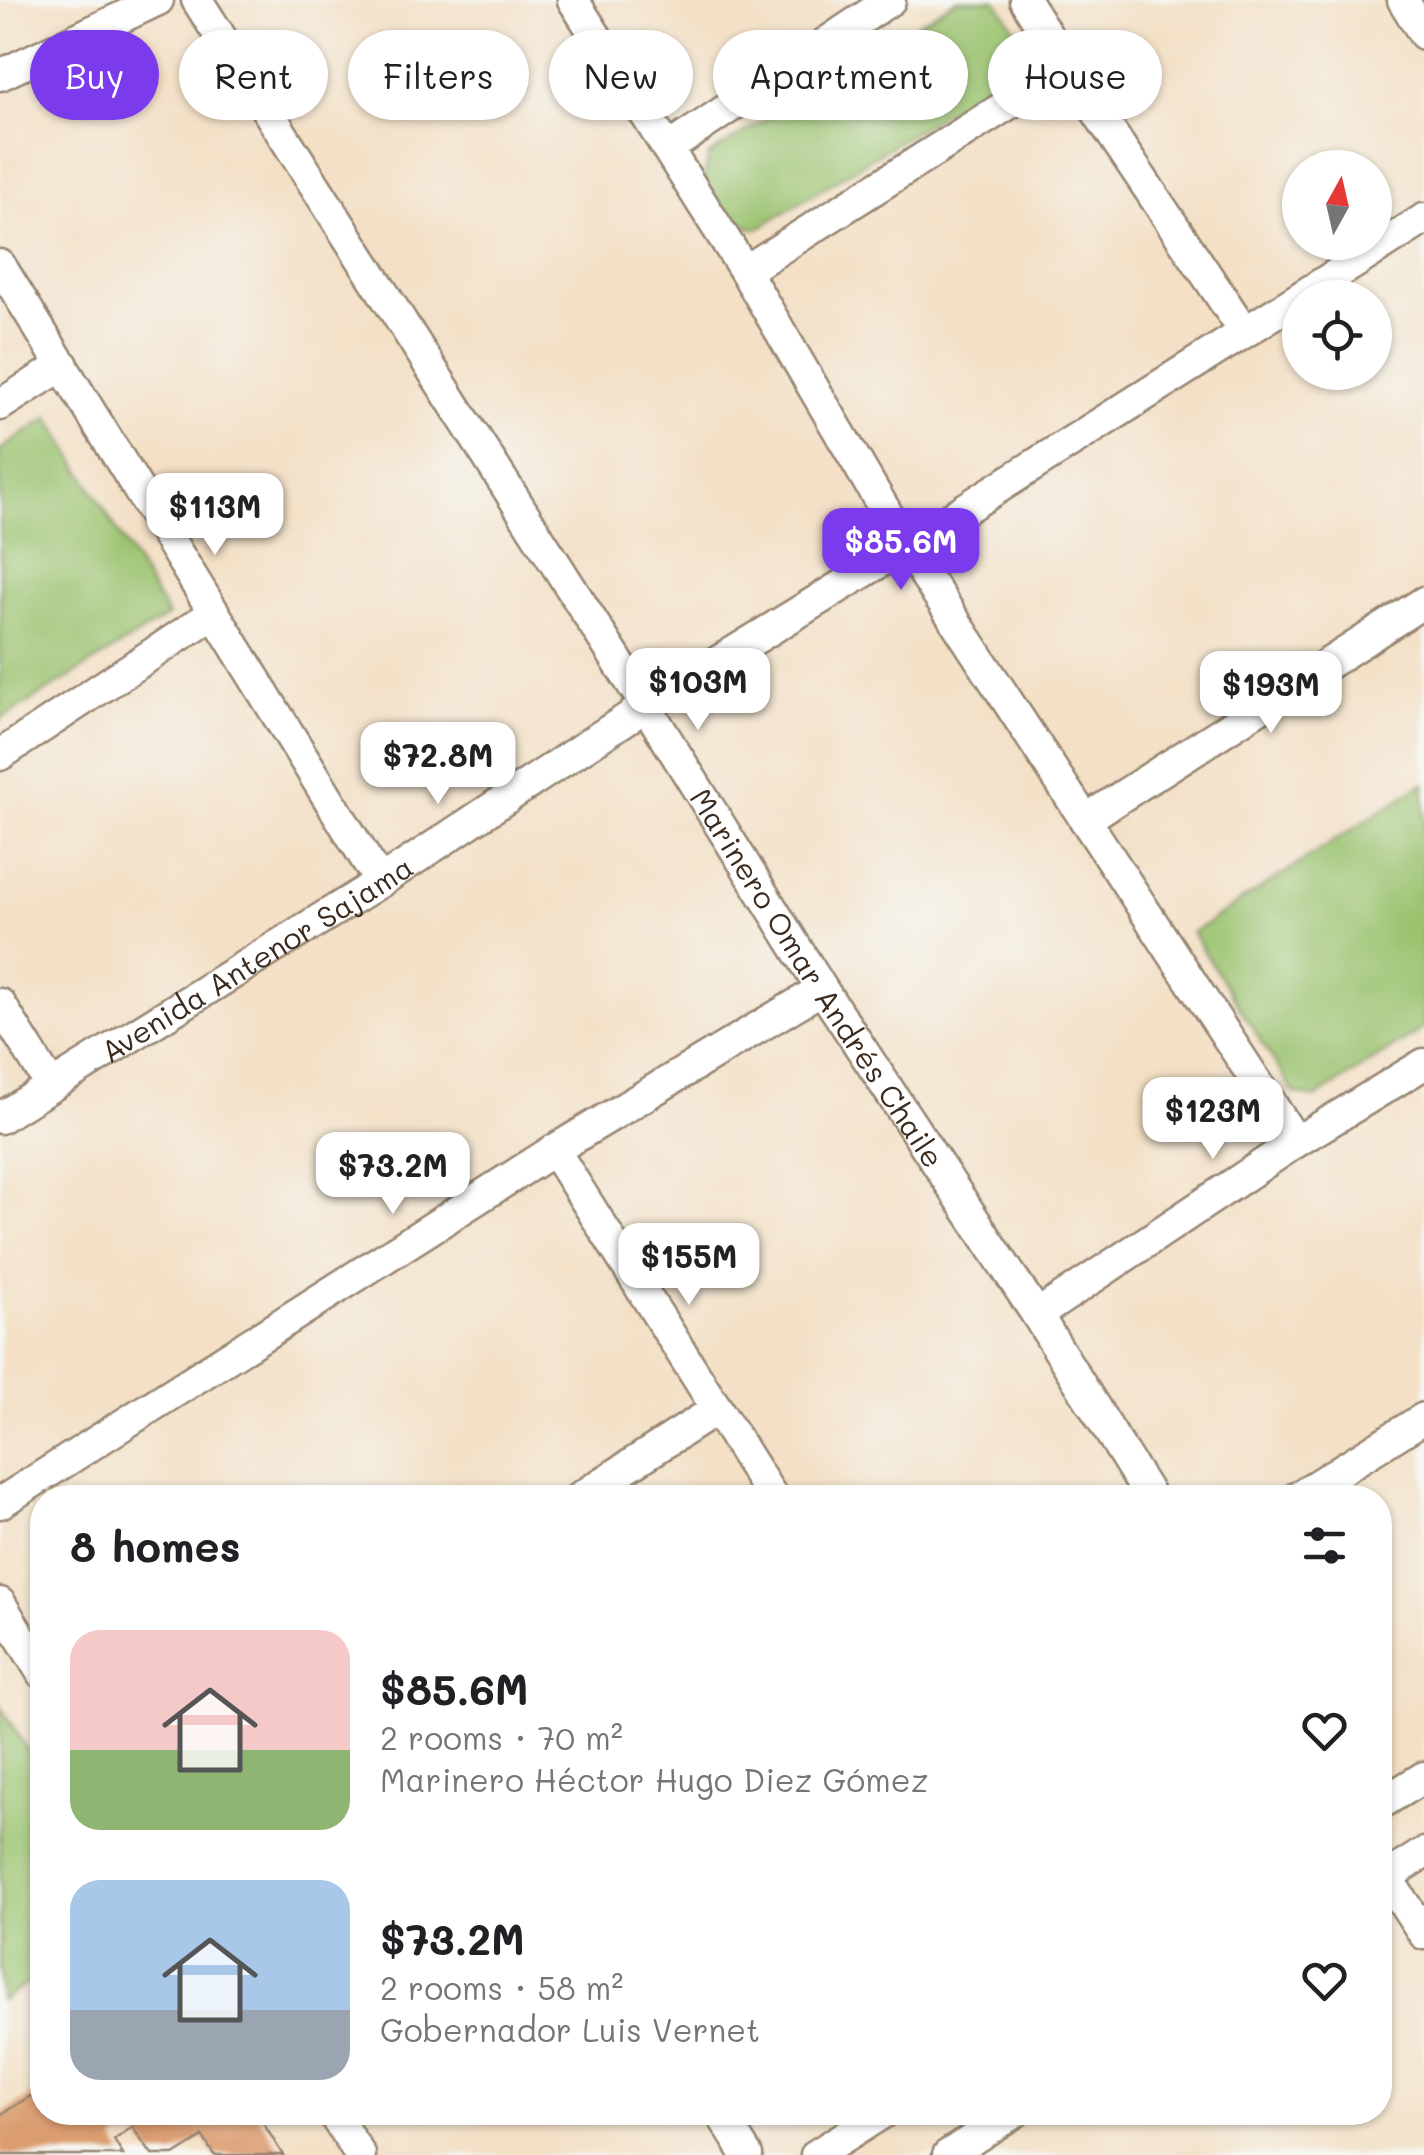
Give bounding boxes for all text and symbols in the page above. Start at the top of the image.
chip: Buy [30,30,159,120]
chip: Rent [179,30,328,120]
chip: Filters [348,30,529,120]
chip: New [549,30,693,120]
chip: Apartment [713,30,968,120]
chip: House [988,30,1162,120]
north arrow [1282,150,1392,260]
map controls [1282,150,1392,390]
button: locate [1282,280,1392,390]
pin: $113M [145,473,285,558]
text: $113M [168,484,262,526]
pin: $85.6M [820,508,982,593]
text: $85.6M [844,519,958,561]
pin: $103M [628,648,768,733]
pin: $193M [1201,651,1341,736]
text: $103M [648,659,748,701]
text: $193M [1222,662,1320,704]
pin: $72.8M [357,722,519,807]
text: $72.8M [382,733,494,775]
street label: Marinero Omar Andrés Chaile [682,780,954,1175]
street label: Avenida Antenor Sajama [93,846,420,1071]
pin: $123M [1143,1077,1283,1162]
text: $123M [1165,1088,1261,1130]
pin: $73.2M [312,1132,474,1217]
text: $73.2M [338,1143,448,1185]
pin: $155M [619,1223,759,1308]
text: $155M [640,1234,738,1276]
text: 8 homes [70,1518,241,1573]
icon: filters [1297,1518,1352,1573]
text: $85.6M [380,1661,529,1716]
icon: home [150,1670,270,1790]
icon: heart [1297,1703,1352,1758]
text: 2 rooms · 70 m² [380,1716,623,1758]
text: Marinero Héctor Hugo Diez Gómez [380,1758,928,1800]
text: $73.2M [380,1911,525,1966]
icon: home [150,1920,270,2040]
icon: heart [1297,1953,1352,2008]
text: 2 rooms · 58 m² [380,1966,623,2008]
text: Gobernador Luis Vernet [380,2008,760,2050]

